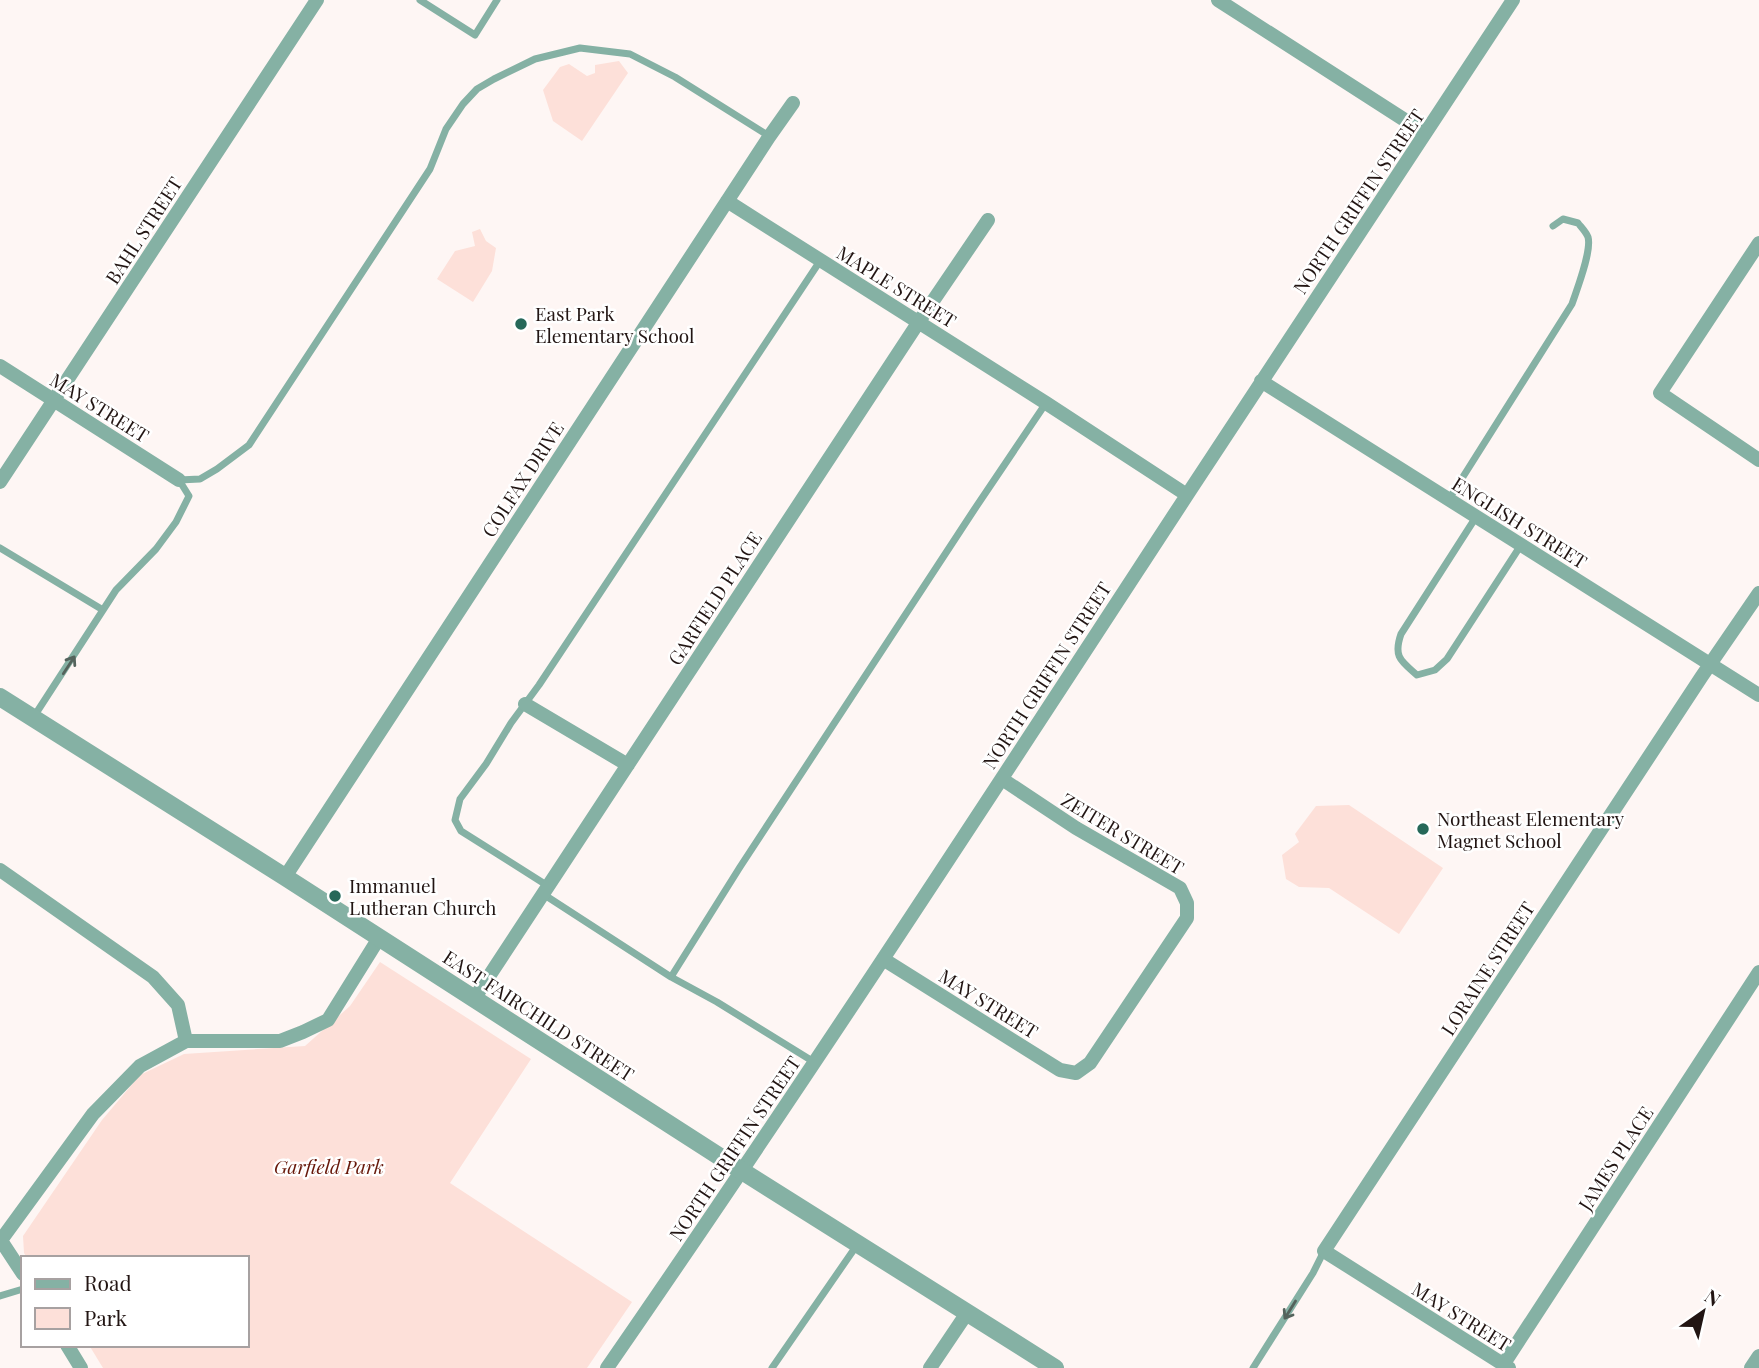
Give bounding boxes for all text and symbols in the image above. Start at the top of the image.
street label: NORTH GRIFFIN STREET [1286,103,1430,299]
street label: BAHL STREET [99,171,187,289]
street label: MAPLE STREET [832,239,962,333]
place label: East Park Elementary School [535,300,695,348]
marker: East Park Elementary School [513,316,529,332]
street label: MAY STREET [46,366,155,448]
street label: COLFAX DRIVE [475,416,569,542]
street label: ENGLISH STREET [1448,470,1593,574]
street label: GARFIELD PLACE [661,526,767,670]
street label: NORTH GRIFFIN STREET [976,576,1116,773]
one-way arrow [62,655,76,675]
street label: ZEITER STREET [1057,786,1189,880]
place label: Northeast Elementary Magnet School [1437,805,1624,853]
marker: Northeast Elementary Magnet School [1415,821,1431,837]
place label: Immanuel Lutheran Church [349,872,496,920]
marker: Immanuel Lutheran Church [327,888,343,904]
street label: LORAINE STREET [1434,896,1540,1040]
street label: EAST FAIRCHILD STREET [438,943,640,1087]
street label: MAY STREET [935,962,1044,1044]
street label: NORTH GRIFFIN STREET [662,1050,806,1246]
street label: JAMES PLACE [1571,1101,1658,1216]
park label: Garfield Park [274,1153,384,1179]
legend [21,1256,248,1347]
text: Road [84,1268,132,1296]
street label: MAY STREET [1408,1275,1517,1357]
north arrow [1668,1277,1738,1347]
text: N [1700,1282,1726,1312]
one-way arrow [1283,1300,1297,1320]
text: Park [84,1303,128,1331]

